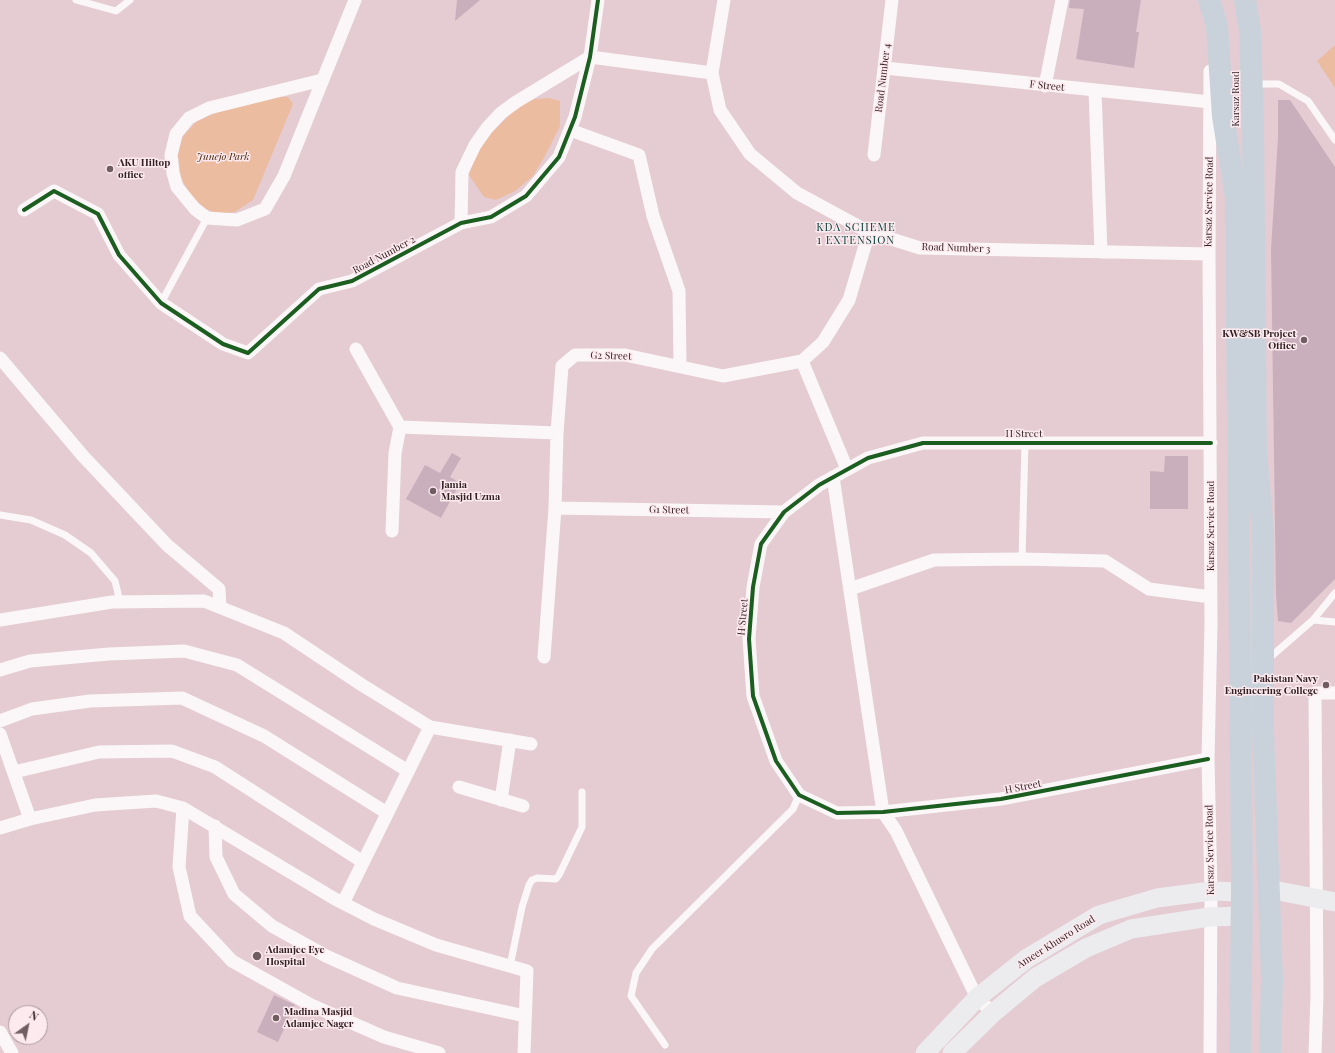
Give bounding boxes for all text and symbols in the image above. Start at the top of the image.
street label: Road Number 4 [873,43,893,113]
street label: Karsaz Road [1230,71,1242,127]
street label: F Street [1029,78,1065,94]
park label: Junejo Park [197,151,249,163]
place label: AKU Hiltop office [118,157,170,180]
street label: Karsaz Service Road [1202,157,1216,247]
marker: AKU Hiltop office [105,164,115,174]
district label: KDA SCHEME 1 EXTENSION [816,221,896,247]
street label: Road Number 2 [351,233,417,277]
street label: Road Number 3 [921,241,991,255]
place label: KW&SB Project Office [1222,328,1296,352]
marker: KW&SB Project Office [1299,335,1309,345]
street label: G2 Street [590,349,632,363]
street label: H Street [1006,428,1042,440]
place label: Jamia Masjid Uzma [441,479,500,502]
street label: Karsaz Service Road [1205,481,1217,571]
marker: Jamia Masjid Uzma [428,486,438,496]
street label: G1 Street [649,504,689,516]
street label: H Street [735,598,751,636]
place label: Pakistan Navy Engineering College [1225,673,1318,696]
marker: Pakistan Navy Engineering College [1321,680,1331,690]
street label: H Street [1004,778,1042,796]
street label: Karsaz Service Road [1203,805,1217,895]
street label: Ameer Khusro Road [1015,913,1097,971]
place label: Adamjee Eye Hospital [266,944,325,968]
marker: Adamjee Eye Hospital [251,950,263,962]
north arrow [8,1005,48,1045]
place label: Madina Masjid Adamjee Nager [284,1006,353,1030]
text: N [27,1007,42,1024]
marker: Madina Masjid Adamjee Nager [271,1013,281,1023]

